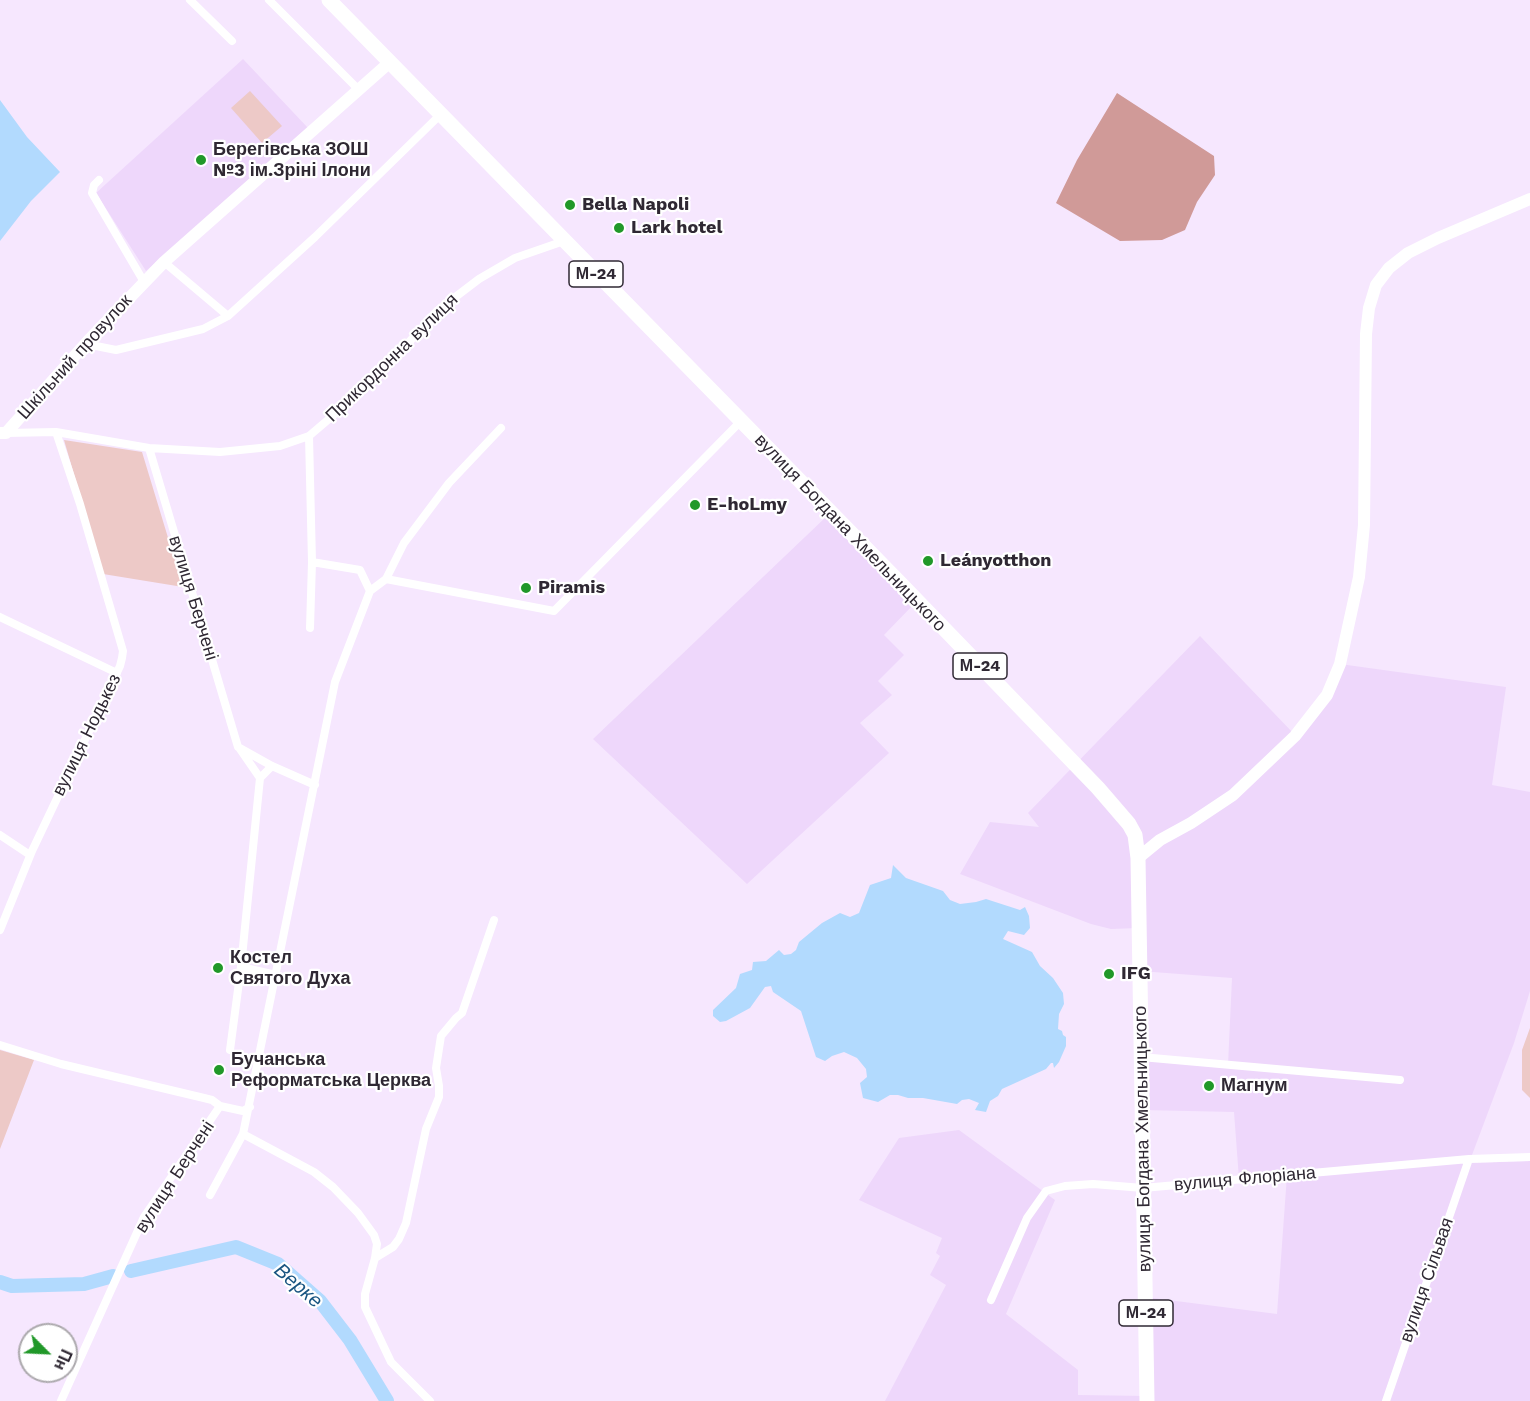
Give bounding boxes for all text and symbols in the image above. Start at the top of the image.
place label: Берегівська ЗОШ №3 ім.Зріні Ілони [213,139,371,182]
marker: Берегівська ЗОШ №3 ім.Зріні Ілони [194,153,208,167]
place label: Bella Napoli [582,194,689,216]
marker: Bella Napoli [563,198,577,212]
place label: Lark hotel [631,217,722,239]
marker: Lark hotel [612,221,626,235]
road number: М-24 [569,261,623,287]
street label: Прикордонна вулиця [321,289,463,427]
street label: Шкільний провулок [13,290,137,424]
street label: вулиця Богдана Хмельницького [750,430,950,636]
place label: E-hoLmy [707,494,787,516]
marker: E-hoLmy [688,498,702,512]
street label: вулиця Берчені [164,533,222,663]
place label: Leányotthon [940,550,1051,572]
marker: Leányotthon [921,554,935,568]
place label: Piramis [538,577,605,599]
marker: Piramis [519,581,533,595]
road number: М-24 [953,653,1007,679]
street label: вулиця Нодькез [48,671,126,799]
place label: Костел Святого Духа [230,947,351,990]
marker: Костел Святого Духа [211,961,225,975]
place label: IFG [1121,963,1151,985]
marker: IFG [1102,967,1116,981]
street label: вулиця Богдана Хмельницького [1130,1006,1156,1272]
place label: Бучанська Реформатська Церква [231,1049,431,1092]
marker: Бучанська Реформатська Церква [212,1063,226,1077]
place label: Магнум [1221,1075,1288,1097]
marker: Магнум [1202,1079,1216,1093]
street label: вулиця Берчені [131,1117,219,1237]
street label: вулиця Флоріана [1173,1162,1317,1196]
street label: вулиця Сільвая [1396,1215,1458,1345]
water label: Верке [269,1259,327,1313]
road number: М-24 [1119,1300,1173,1326]
north arrow [18,1323,78,1383]
text: Пн [50,1346,76,1373]

